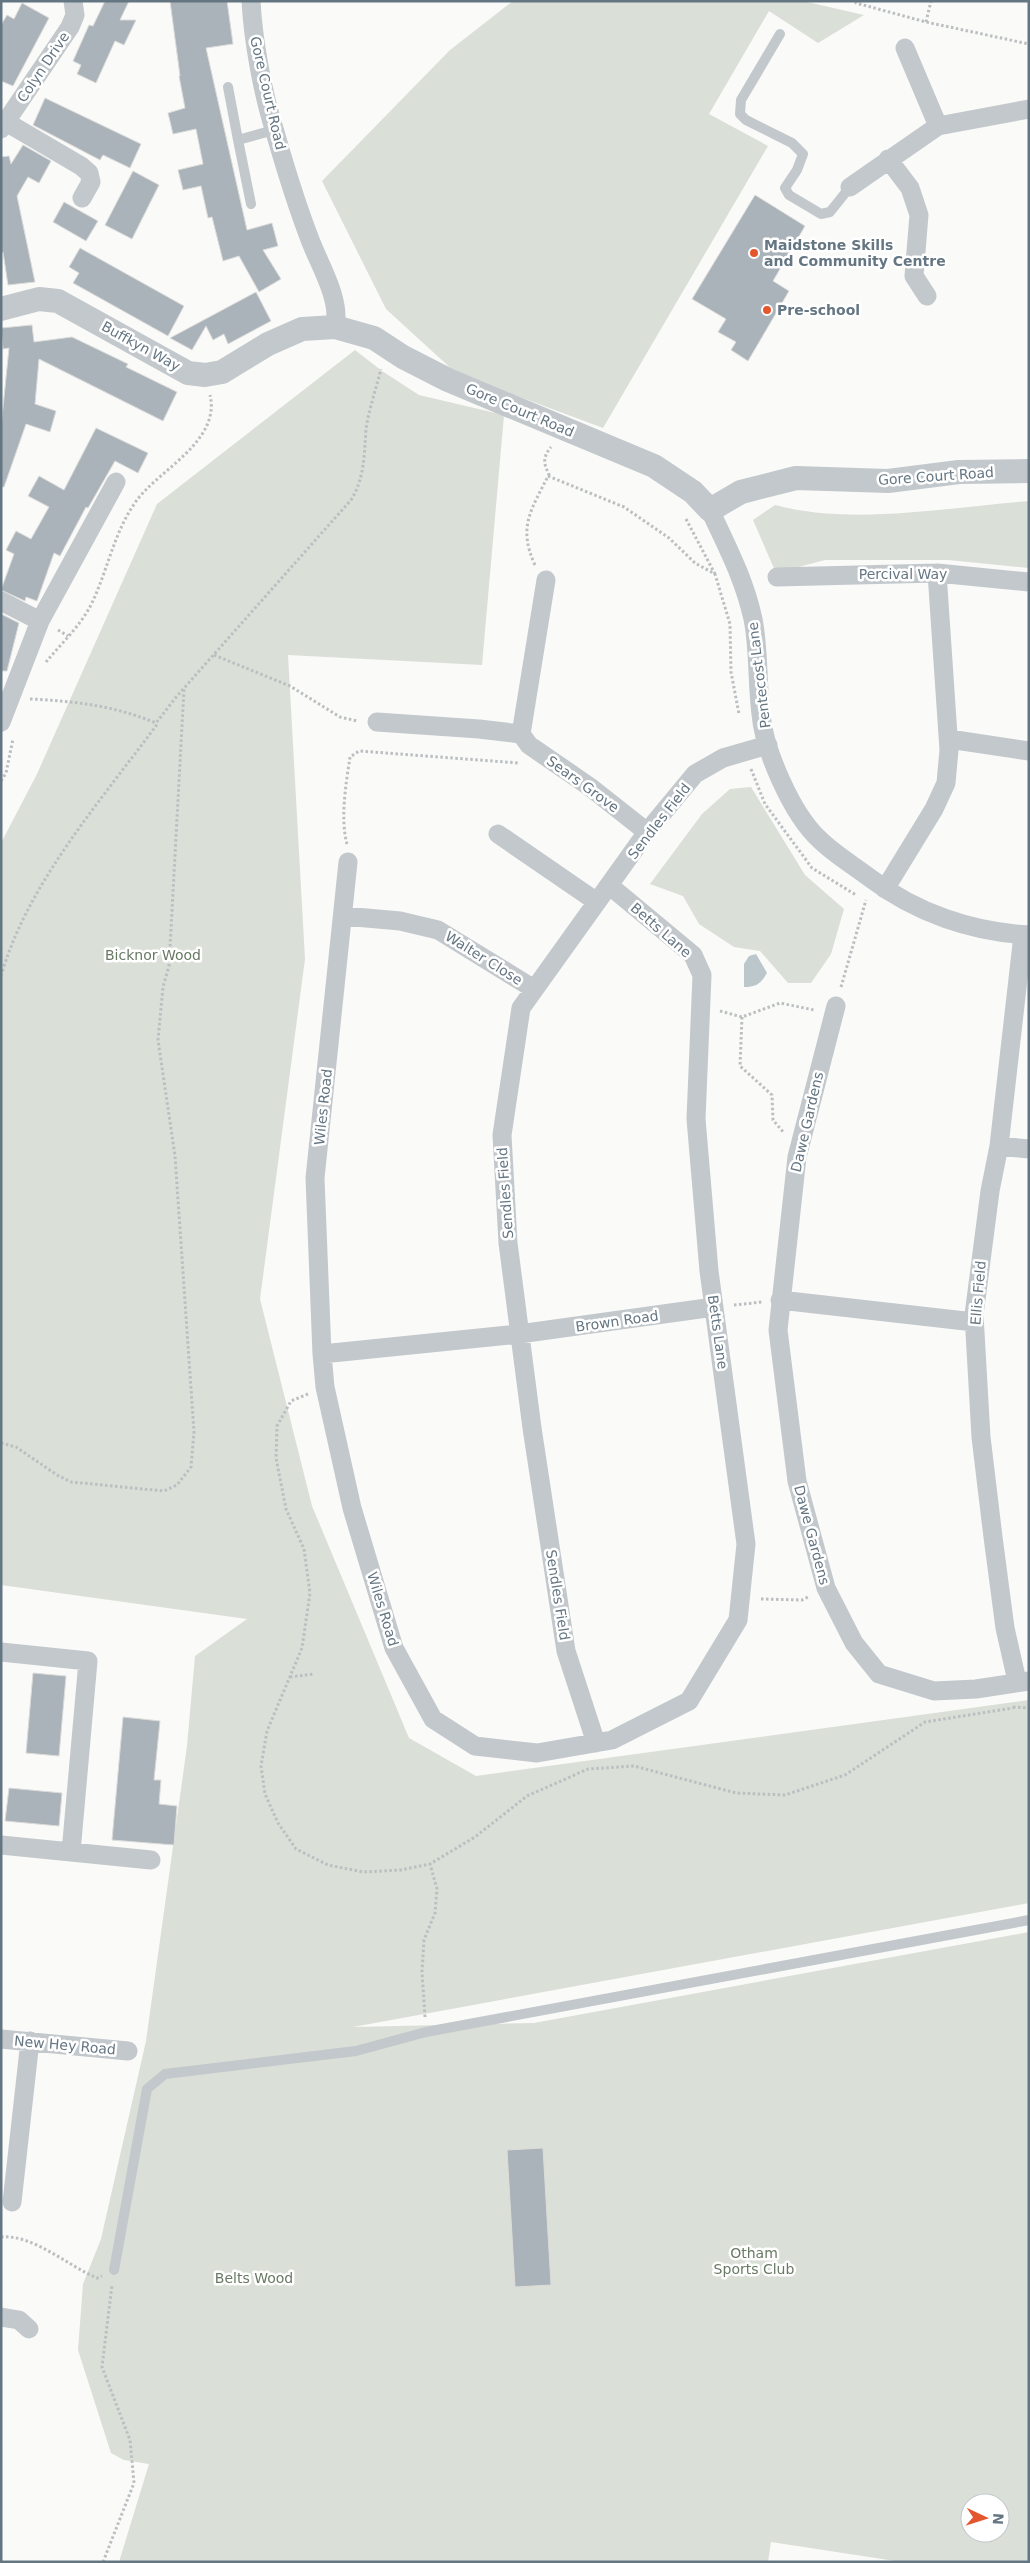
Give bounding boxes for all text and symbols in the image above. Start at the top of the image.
street label: Colyn Drive [14,29,72,105]
street label: Gore Court Road [247,35,289,151]
place label: Maidstone Skills and Community Centre [764,237,946,269]
marker: Maidstone Skills and Community Centre [748,247,760,259]
place label: Pre-school [777,302,860,318]
marker: Pre-school [761,304,773,316]
street label: Buffkyn Way [99,318,183,374]
street label: Gore Court Road [463,380,577,440]
street label: Gore Court Road [878,464,994,488]
street label: Percival Way [859,566,947,582]
street label: Pentecost Lane [745,621,773,729]
street label: Sears Grove [544,752,622,816]
street label: Sendles Field [624,780,694,862]
street label: Betts Lane [628,899,694,961]
street label: Walter Close [442,928,526,988]
park label: Bicknor Wood [105,947,201,963]
street label: Wiles Road [311,1068,335,1146]
street label: Dawe Gardens [788,1070,826,1174]
street label: Sendles Field [494,1147,516,1239]
street label: Ellis Field [967,1260,989,1326]
street label: Betts Lane [705,1294,731,1370]
street label: Brown Road [575,1307,659,1335]
street label: Dawe Gardens [791,1483,833,1587]
street label: Sendles Field [543,1548,573,1642]
street label: Wiles Road [364,1570,402,1648]
street label: New Hey Road [13,2033,117,2057]
park label: Otham Sports Club [714,2245,794,2277]
park label: Belts Wood [215,2270,293,2286]
north arrow [960,2493,1010,2543]
text: N [990,2513,1006,2525]

